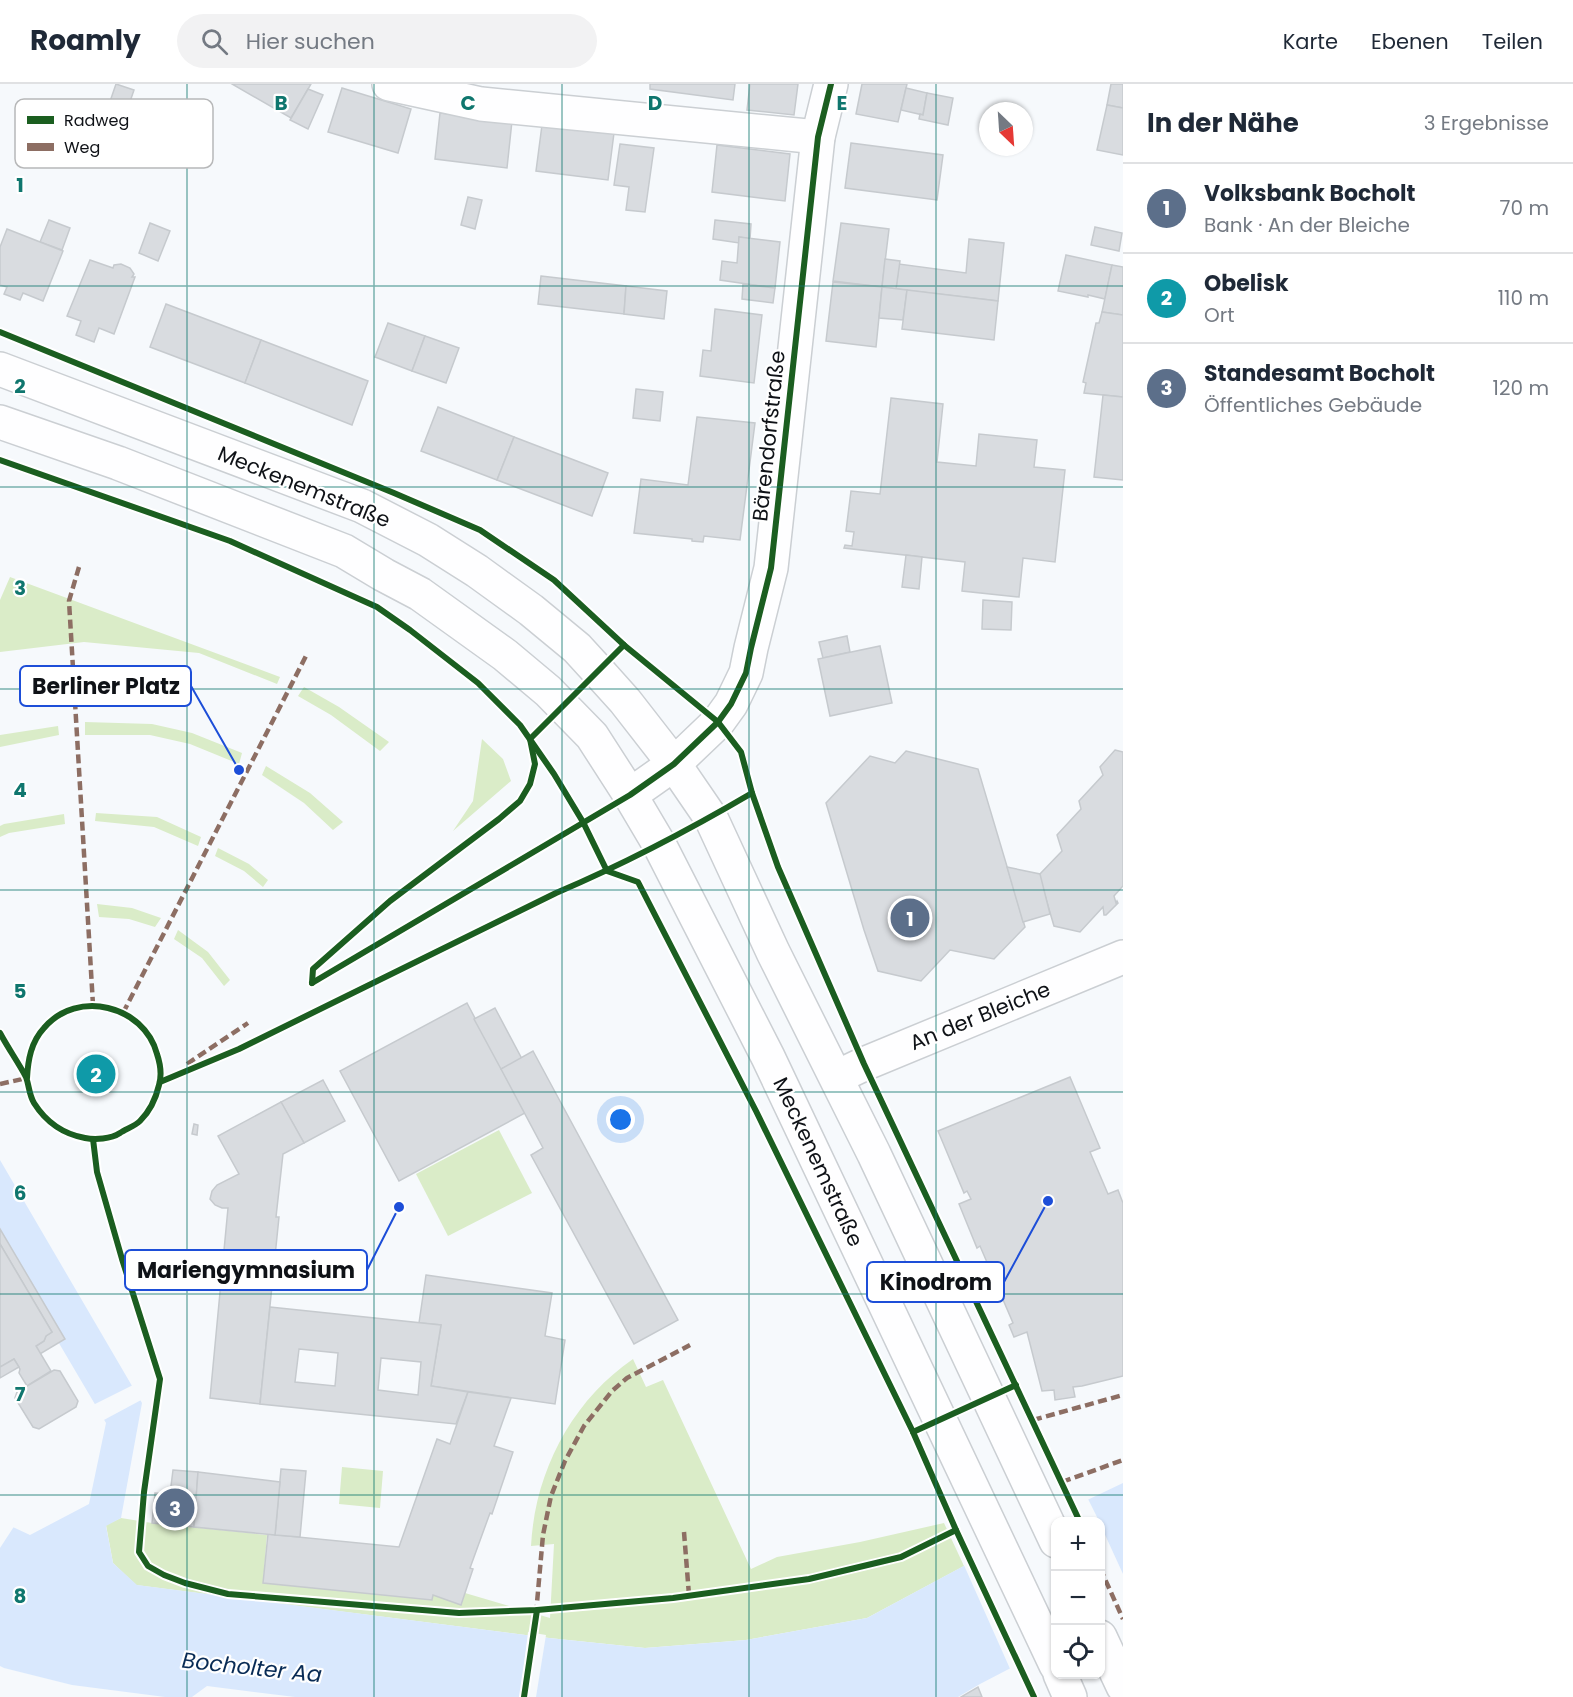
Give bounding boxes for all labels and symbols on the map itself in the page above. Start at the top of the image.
text: B [274,89,288,117]
text: C [460,89,476,117]
text: D [648,89,662,117]
text: E [837,89,847,117]
legend [15,99,213,168]
north arrow [979,102,1033,156]
text: Radweg [64,109,129,132]
text: Weg [64,136,100,159]
text: 1 [16,171,24,199]
street label: Bärendorfstraße [745,349,792,523]
text: 2 [14,372,26,400]
street label: Meckenemstraße [214,439,395,534]
text: 3 [14,574,26,602]
callout: Berliner Platz [20,666,191,706]
text: Berliner Platz [32,671,180,702]
text: 4 [13,776,27,804]
pin: 1 [890,896,930,940]
street label: An der Bleiche [905,974,1054,1057]
text: 5 [14,977,27,1005]
pin: 2 [76,1052,116,1096]
street label: Meckenemstraße [766,1072,870,1251]
your location [606,1105,635,1134]
text: 6 [14,1179,26,1207]
callout: Mariengymnasium [125,1250,367,1290]
text: Mariengymnasium [137,1255,355,1286]
callout: Kinodrom [867,1262,1004,1302]
text: Kinodrom [880,1267,992,1298]
text: 7 [15,1380,26,1408]
pin: 3 [156,1486,195,1530]
text: 8 [14,1582,26,1610]
water label: Bocholter Aa [180,1645,324,1690]

